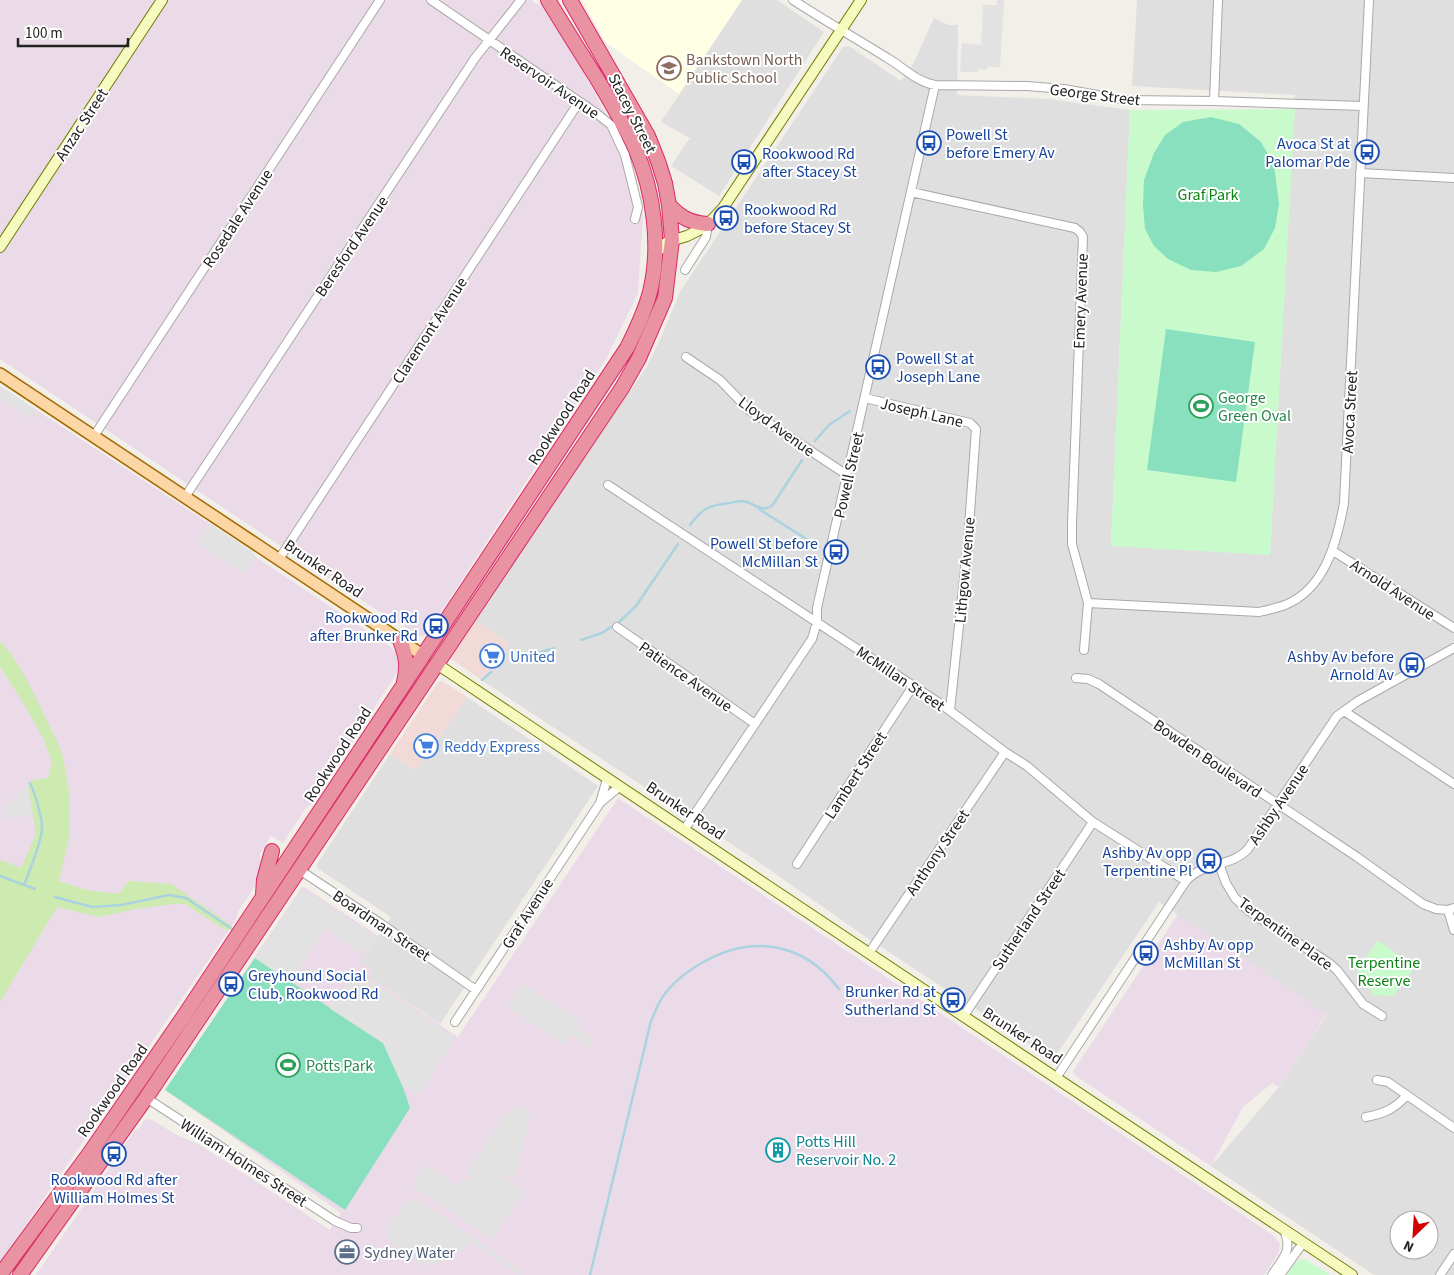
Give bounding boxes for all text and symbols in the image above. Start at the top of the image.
scale bar [18,15,128,47]
text: 100 m [25,23,63,44]
street label: Reservoir Avenue [495,41,604,124]
place label: Bankstown North Public School [686,49,802,89]
school or university icon: Bankstown North Public School [656,55,682,81]
street label: Stacey Street [603,70,662,158]
street label: George Street [1048,79,1142,112]
street label: Anzac Street [50,83,114,165]
place label: Powell St before Emery Av [946,124,1055,164]
bus stop icon: Powell St before Emery Av [916,130,942,156]
place label: Avoca St at Palomar Pde [1265,133,1351,173]
bus stop icon: Avoca St at Palomar Pde [1354,139,1380,165]
place label: Rookwood Rd after Stacey St [762,143,857,183]
bus stop icon: Rookwood Rd after Stacey St [731,149,757,175]
street label: Rosedale Avenue [198,165,278,272]
park label: Graf Park [1178,184,1239,206]
street label: Beresford Avenue [310,192,394,301]
place label: Rookwood Rd before Stacey St [744,199,852,239]
bus stop icon: Rookwood Rd before Stacey St [713,205,739,231]
street label: Emery Avenue [1068,253,1094,349]
street label: Claremont Avenue [387,273,473,388]
place label: Powell St at Joseph Lane [896,348,980,388]
bus stop icon: Powell St at Joseph Lane [865,354,891,380]
street label: Rookwood Road [523,366,601,469]
street label: Avoca Street [1337,369,1363,454]
place label: George Green Oval [1218,387,1291,427]
street label: Lloyd Avenue [734,392,819,462]
street label: Joseph Lane [878,393,965,433]
sports icon: George Green Oval [1188,393,1214,419]
street label: Powell Street [828,429,870,521]
street label: Lithgow Avenue [949,516,981,624]
place label: Powell St before McMillan St [710,533,819,573]
street label: Brunker Road [280,534,367,603]
bus stop icon: Powell St before McMillan St [823,539,849,565]
street label: Arnold Avenue [1346,554,1439,626]
place label: Rookwood Rd after Brunker Rd [309,607,418,647]
bus stop icon: Rookwood Rd after Brunker Rd [423,613,449,639]
street label: Patience Avenue [634,636,737,717]
street label: McMillan Street [852,641,950,717]
supermarket icon: United [479,643,505,669]
place label: United [510,646,555,668]
place label: Ashby Av before Arnold Av [1288,646,1395,686]
bus stop icon: Ashby Av before Arnold Av [1399,652,1425,678]
street label: Rookwood Road [299,703,377,806]
street label: Bowden Boulevard [1149,714,1266,803]
street label: Lambert Street [819,727,893,824]
supermarket icon: Reddy Express [413,733,439,759]
place label: Reddy Express [444,736,540,758]
street label: Ashby Avenue [1244,760,1314,849]
street label: Brunker Road [642,776,729,845]
street label: Anthony Street [901,805,975,900]
place label: Ashby Av opp Terpentine Pl [1102,842,1192,882]
bus stop icon: Ashby Av opp Terpentine Pl [1196,848,1222,874]
street label: Sutherland Street [987,864,1071,975]
street label: Graf Avenue [497,874,559,953]
street label: Boardman Street [328,885,435,967]
street label: Terpentine Place [1234,892,1337,976]
place label: Ashby Av opp McMillan St [1164,934,1254,974]
bus stop icon: Ashby Av opp McMillan St [1133,940,1159,966]
park label: Terpentine Reserve [1348,952,1420,992]
place label: Greyhound Social Club, Rookwood Rd [248,965,379,1005]
bus stop icon: Greyhound Social Club, Rookwood Rd [218,971,244,997]
place label: Brunker Rd at Sutherland St [845,981,937,1021]
bus stop icon: Brunker Rd at Sutherland St [940,987,966,1013]
street label: Brunker Road [978,1002,1067,1070]
street label: Rookwood Road [72,1039,153,1142]
sports icon: Potts Park [275,1052,301,1078]
place label: Potts Park [306,1055,373,1077]
street label: William Holmes Street [176,1113,312,1213]
place label: Potts Hill Reservoir No. 2 [796,1131,896,1171]
building icon: Potts Hill Reservoir No. 2 [765,1137,791,1163]
bus stop icon: Rookwood Rd after William Holmes St [101,1141,127,1167]
place label: Rookwood Rd after William Holmes St [51,1169,178,1209]
north arrow [1389,1210,1439,1260]
text: N [1400,1235,1417,1257]
office icon: Sydney Water [334,1239,360,1265]
place label: Sydney Water [364,1242,456,1264]

